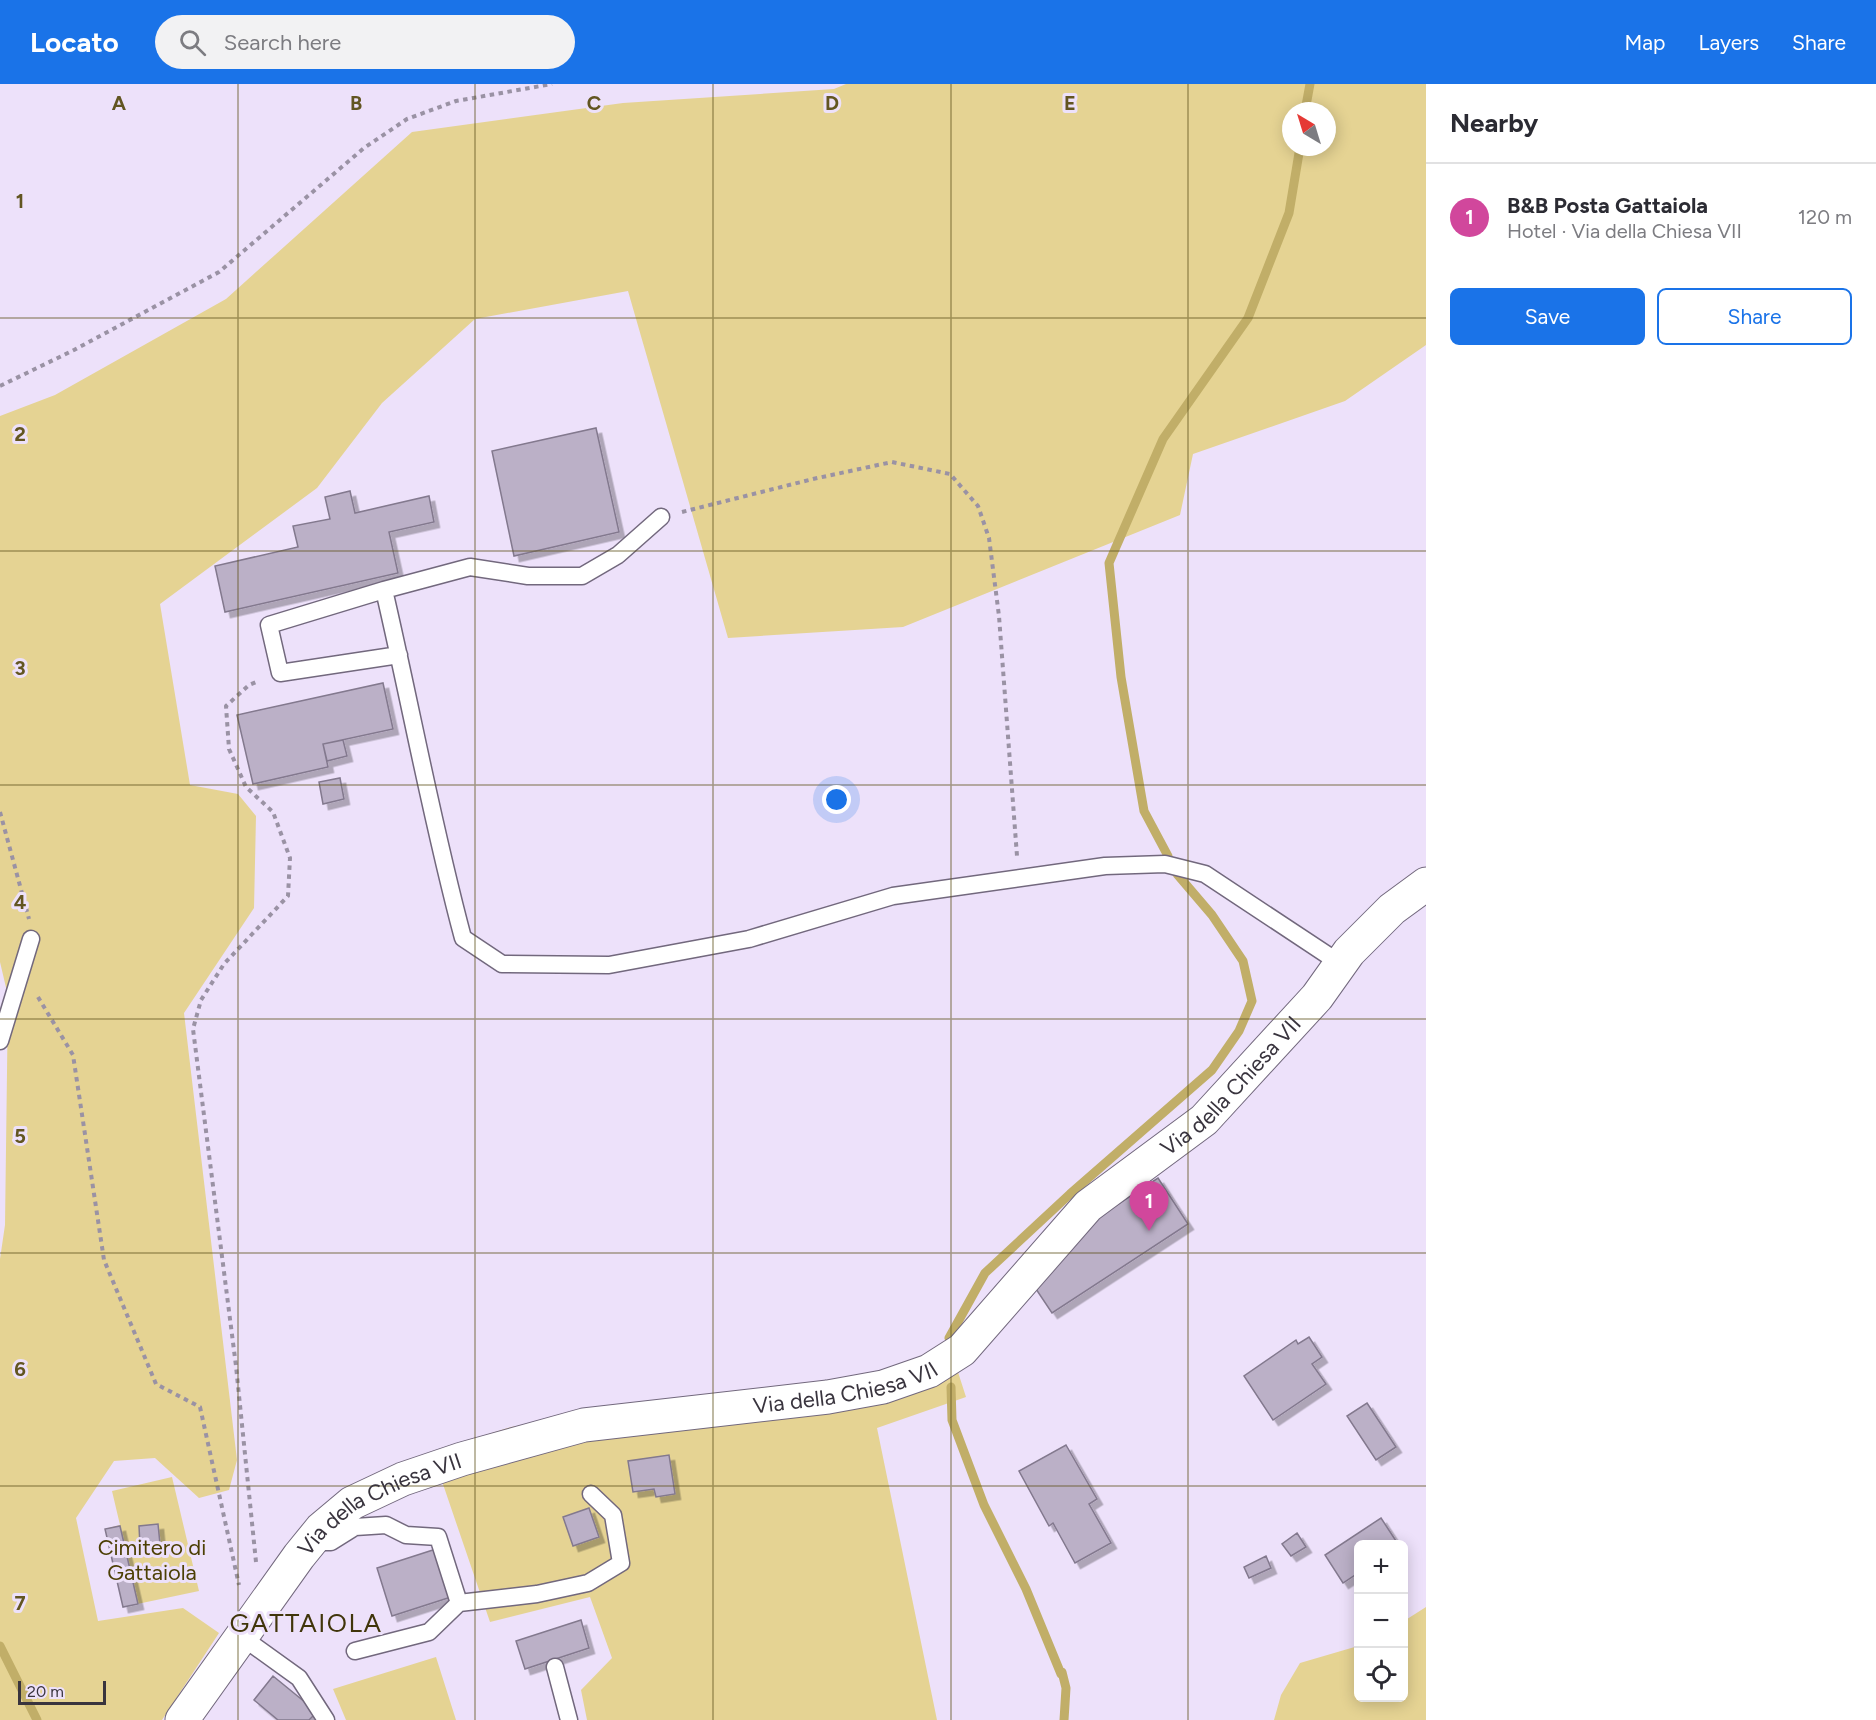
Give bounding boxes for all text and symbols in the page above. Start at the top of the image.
search box [155,15,575,69]
text: Locato [30,25,119,59]
icon: search [176,26,209,59]
text: Search here [224,29,341,56]
text: Map [1625,30,1665,55]
text: Layers [1698,30,1759,55]
text: Share [1792,30,1846,55]
text: A [112,91,127,115]
text: B [350,91,362,115]
text: C [587,91,601,115]
text: D [825,91,839,115]
text: E [1064,91,1076,115]
north arrow [1282,102,1336,156]
text: Nearby [1450,107,1538,139]
text: 1 [16,189,24,213]
text: B&B Posta Gattaiola [1507,192,1708,219]
text: 1 [1465,205,1474,229]
text: 120 m [1798,205,1852,229]
text: Hotel · Via della Chiesa VII [1507,219,1742,243]
button: Save [1450,288,1645,345]
button: Share [1657,288,1852,345]
text: 2 [14,422,26,446]
text: 3 [14,656,26,680]
your location [822,785,851,814]
text: 4 [14,890,27,914]
street label: Via della Chiesa VII [1155,1011,1307,1162]
text: 5 [14,1124,26,1148]
pin: 1 [1130,1182,1168,1231]
street label: Via della Chiesa VII [751,1356,943,1420]
text: 6 [14,1357,26,1381]
street label: Via della Chiesa VII [292,1447,465,1561]
park label: Cimitero di Gattaiola [98,1534,206,1586]
map controls [1354,1540,1408,1702]
button: + [1354,1540,1408,1594]
text: 7 [14,1591,26,1615]
button: − [1354,1594,1408,1648]
district label: GATTAIOLA [229,1607,383,1639]
button: locate [1354,1648,1408,1702]
scale bar [18,1678,106,1706]
text: 20 m [27,1682,64,1701]

